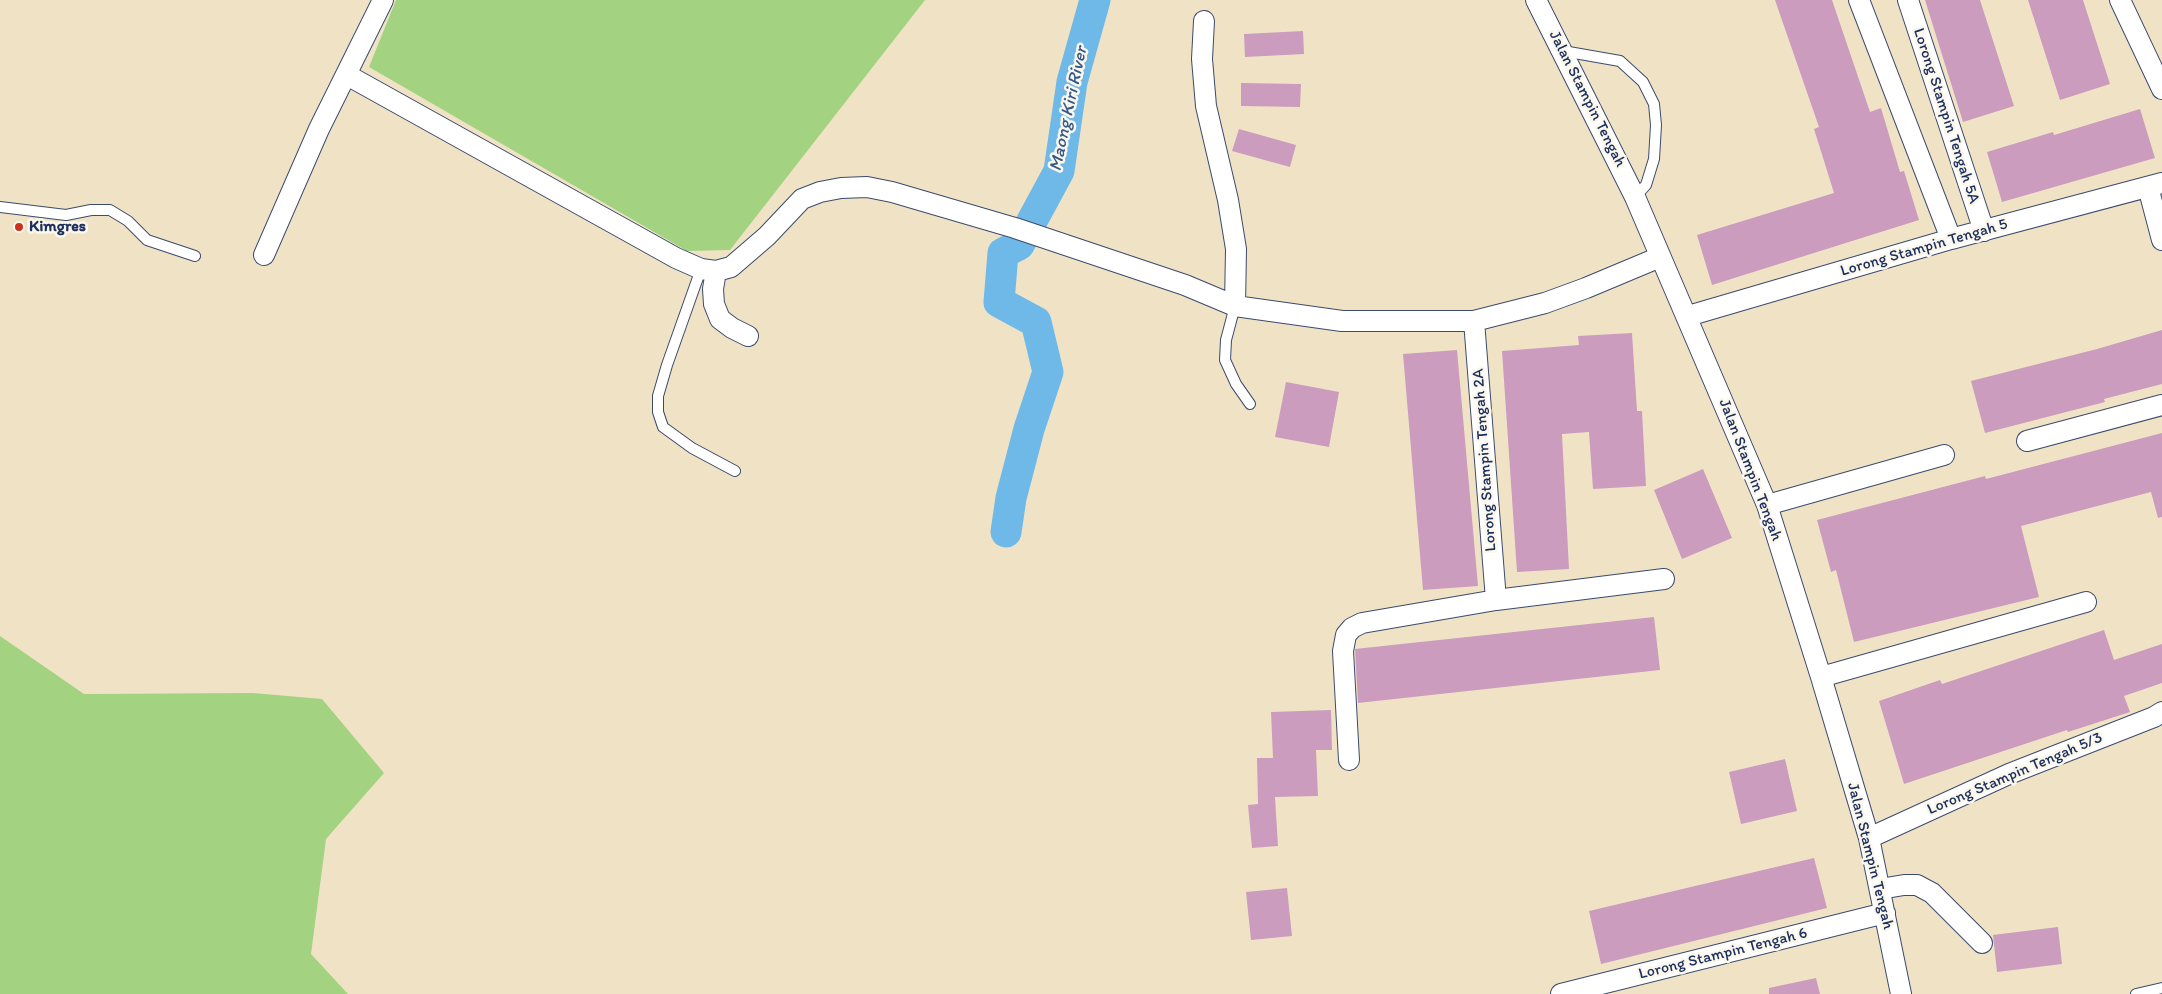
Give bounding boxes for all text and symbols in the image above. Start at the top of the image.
street label: Lorong Stampin Tengah 5A [1909,26,1983,206]
street label: Jalan Stampin Tengah [1544,28,1630,170]
water label: Maong Kiri River [1045,45,1093,173]
street label: Lorong Stampin Tengah 5 [1838,215,2010,281]
place label: Kimgres [29,217,86,237]
marker: Kimgres [13,221,25,233]
street label: Lorong Stampin Tengah 2A [1469,368,1501,552]
street label: Jalan Stampin Tengah [1714,396,1786,544]
street label: Lorong Stampin Tengah 5/3 [1924,728,2106,820]
street label: Jalan Stampin Tengah [1843,781,1897,931]
street label: Lorong Stampin Tengah 6 [1637,924,1809,984]

